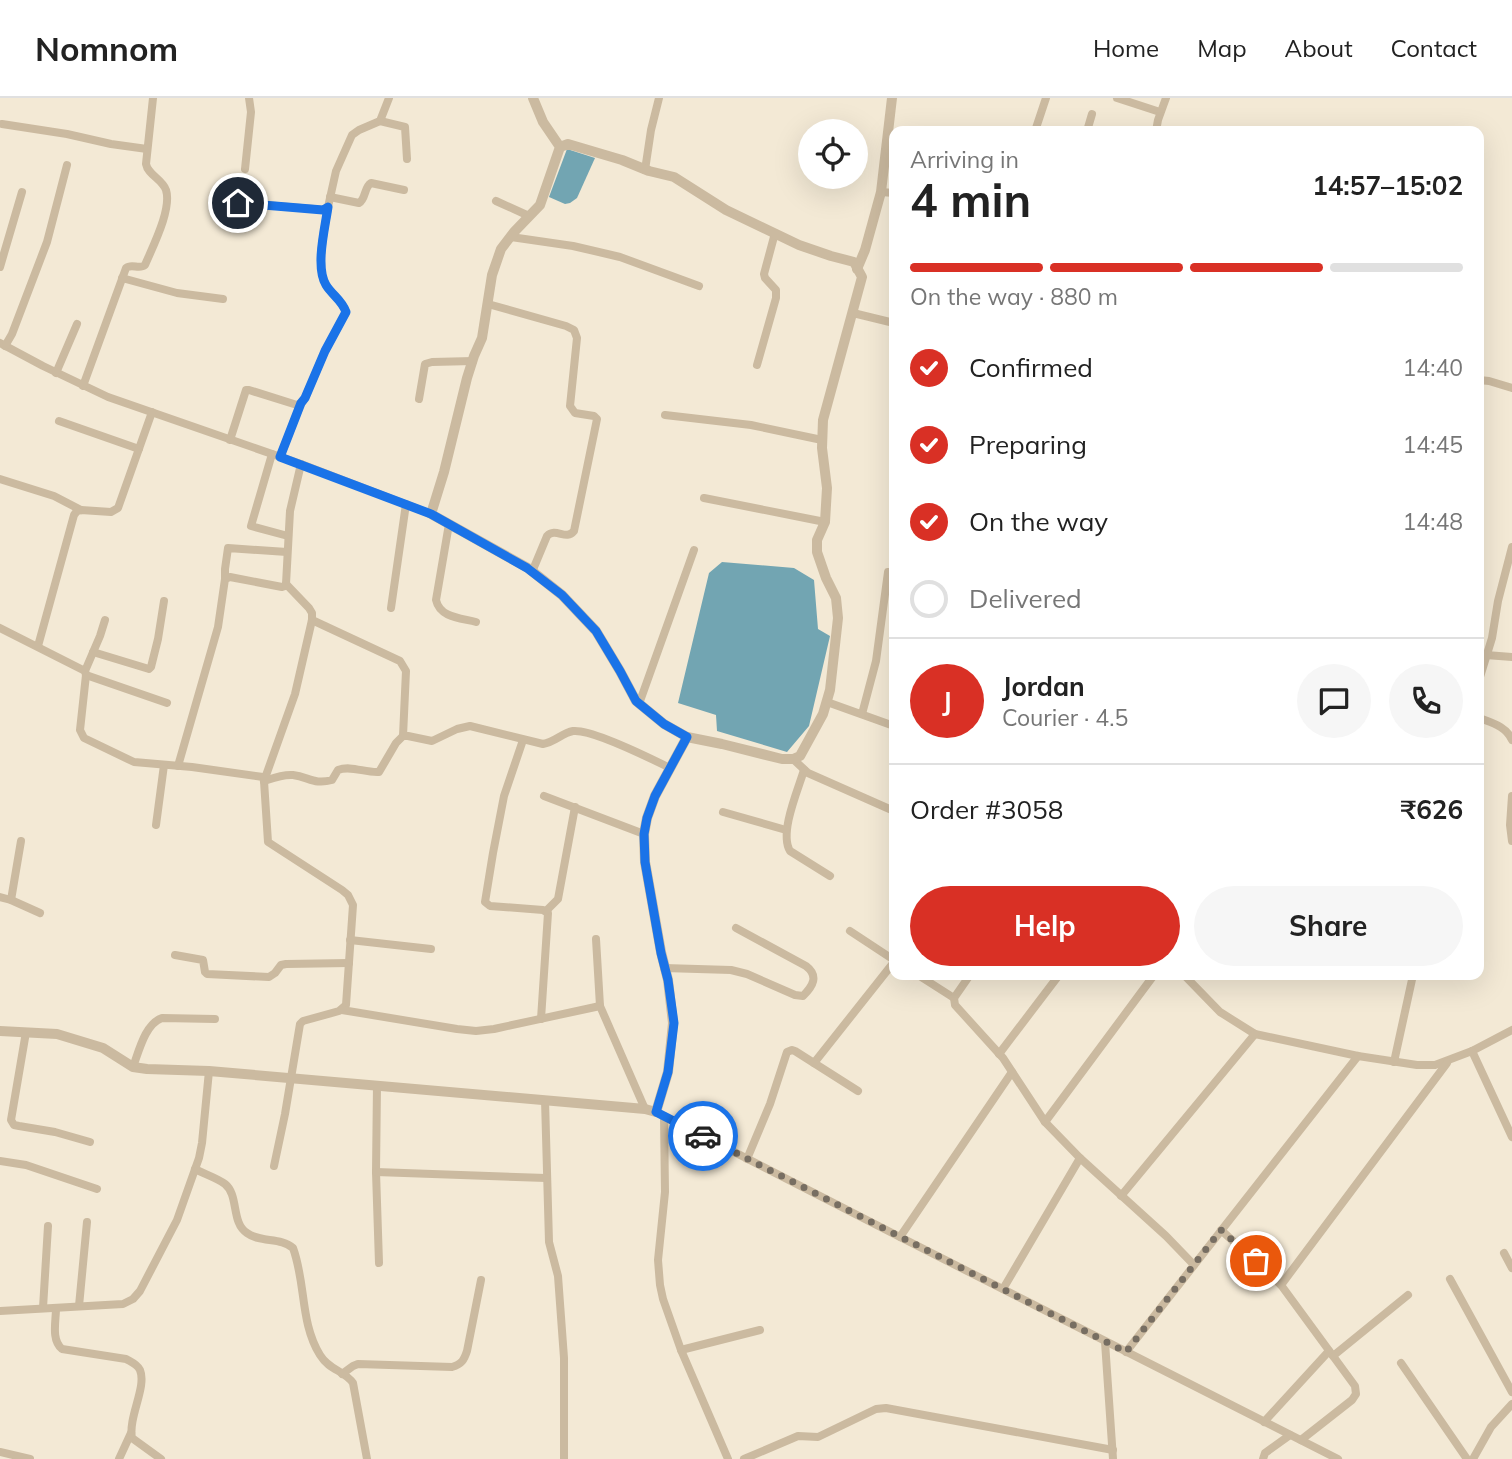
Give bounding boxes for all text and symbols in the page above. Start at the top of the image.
text: Nomnom [35,28,178,69]
text: Home [1093,33,1159,63]
text: Map [1197,33,1247,63]
text: About [1285,33,1353,63]
text: Contact [1391,33,1477,63]
map controls [798,119,868,189]
button: locate [798,119,868,189]
text: Arriving in [910,145,1019,174]
text: 14:57–15:02 [1312,169,1463,202]
text: 4 min [910,171,1031,229]
pin [208,173,268,233]
icon: home [219,184,257,222]
text: On the way · 880 m [910,282,1118,311]
icon: check [910,349,948,387]
text: Confirmed [969,351,1093,384]
text: 14:40 [1403,353,1463,382]
icon: check [910,426,948,464]
text: Preparing [969,428,1087,461]
text: 14:45 [1403,430,1463,459]
icon: check [910,503,948,541]
text: On the way [969,505,1108,538]
text: 14:48 [1403,507,1463,536]
text: Delivered [969,582,1082,615]
button: chat [1297,664,1371,738]
button: phone [1389,664,1463,738]
text: Jordan [1002,670,1085,703]
text: J [942,685,952,718]
text: Courier · 4.5 [1002,703,1128,732]
text: Order #3058 [910,793,1063,826]
text: ₹626 [1401,793,1463,826]
button: Help [910,886,1180,966]
button: Share [1194,886,1463,966]
courier [668,1101,738,1171]
icon: car [684,1117,722,1155]
pin [1226,1231,1286,1291]
icon: bag [1237,1242,1275,1280]

